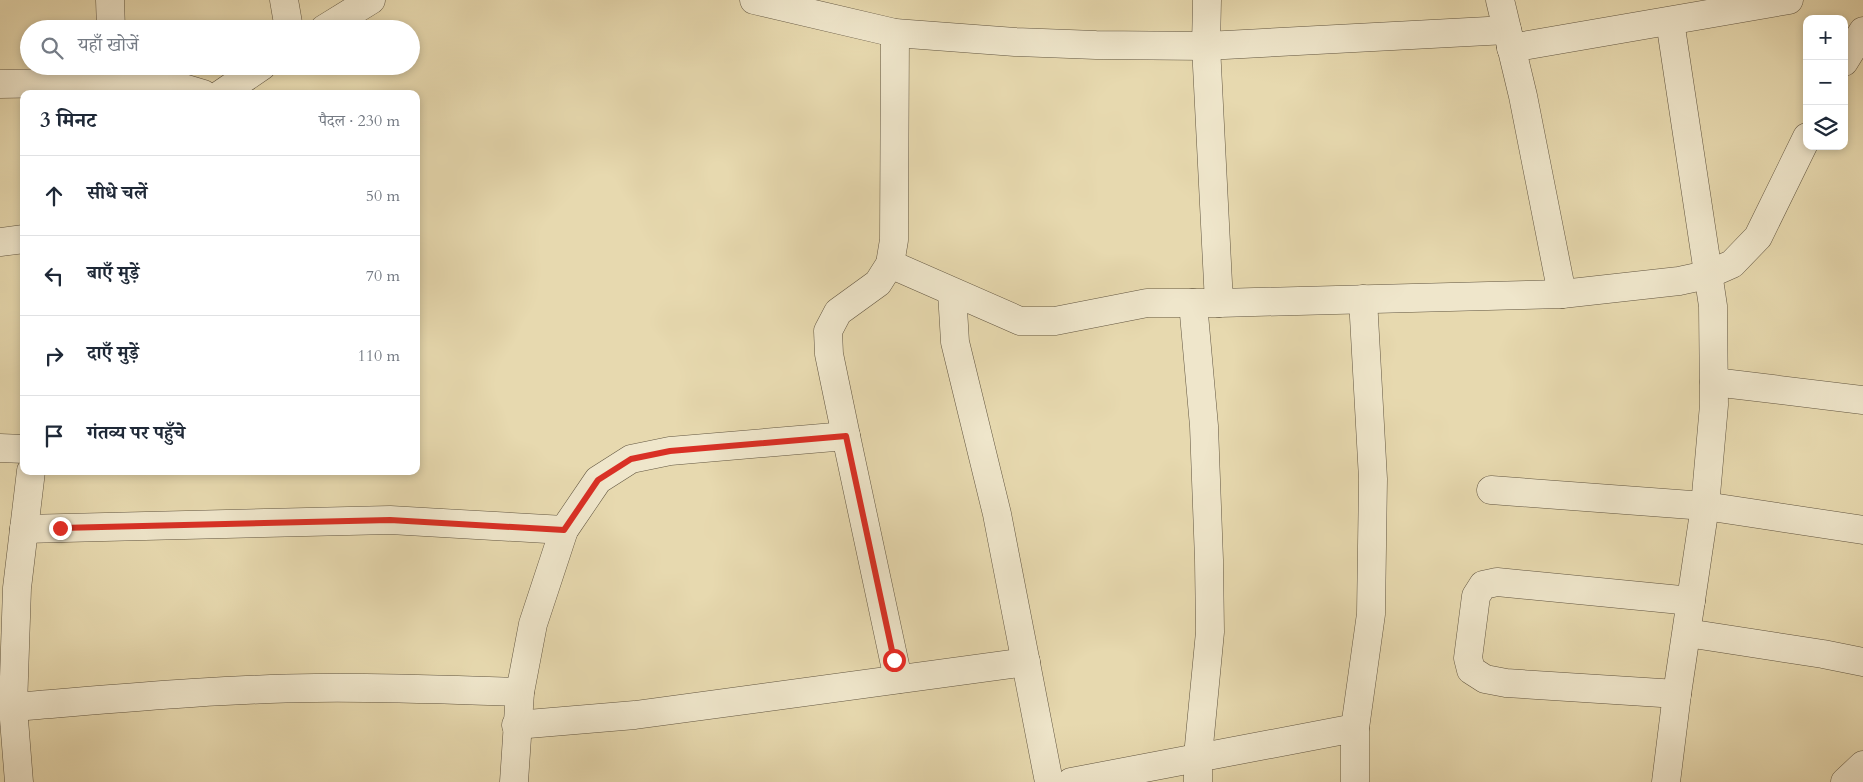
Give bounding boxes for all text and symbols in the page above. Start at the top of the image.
map controls [1803,15,1848,150]
button: + [1803,15,1848,60]
search box [20,20,420,75]
text: यहाँ खोजें [78,32,139,58]
icon: search [38,34,66,62]
button: − [1803,60,1848,105]
button: layers [1803,105,1848,150]
text: 3 मिनट [40,106,96,135]
text: पैदल · 230 m [319,110,400,132]
text: सीधे चलें [87,180,147,206]
icon: ahead [40,182,68,210]
text: 50 m [366,185,400,207]
text: बाएँ मुड़ें [87,260,139,286]
icon: left [40,262,68,290]
text: 70 m [366,265,400,287]
text: दाएँ मुड़ें [87,340,139,366]
icon: right [40,342,68,370]
text: 110 m [358,345,400,367]
text: गंतव्य पर पहुँचे [87,420,185,446]
icon: arrive [40,422,68,450]
route end [49,517,72,540]
route start [883,649,906,672]

